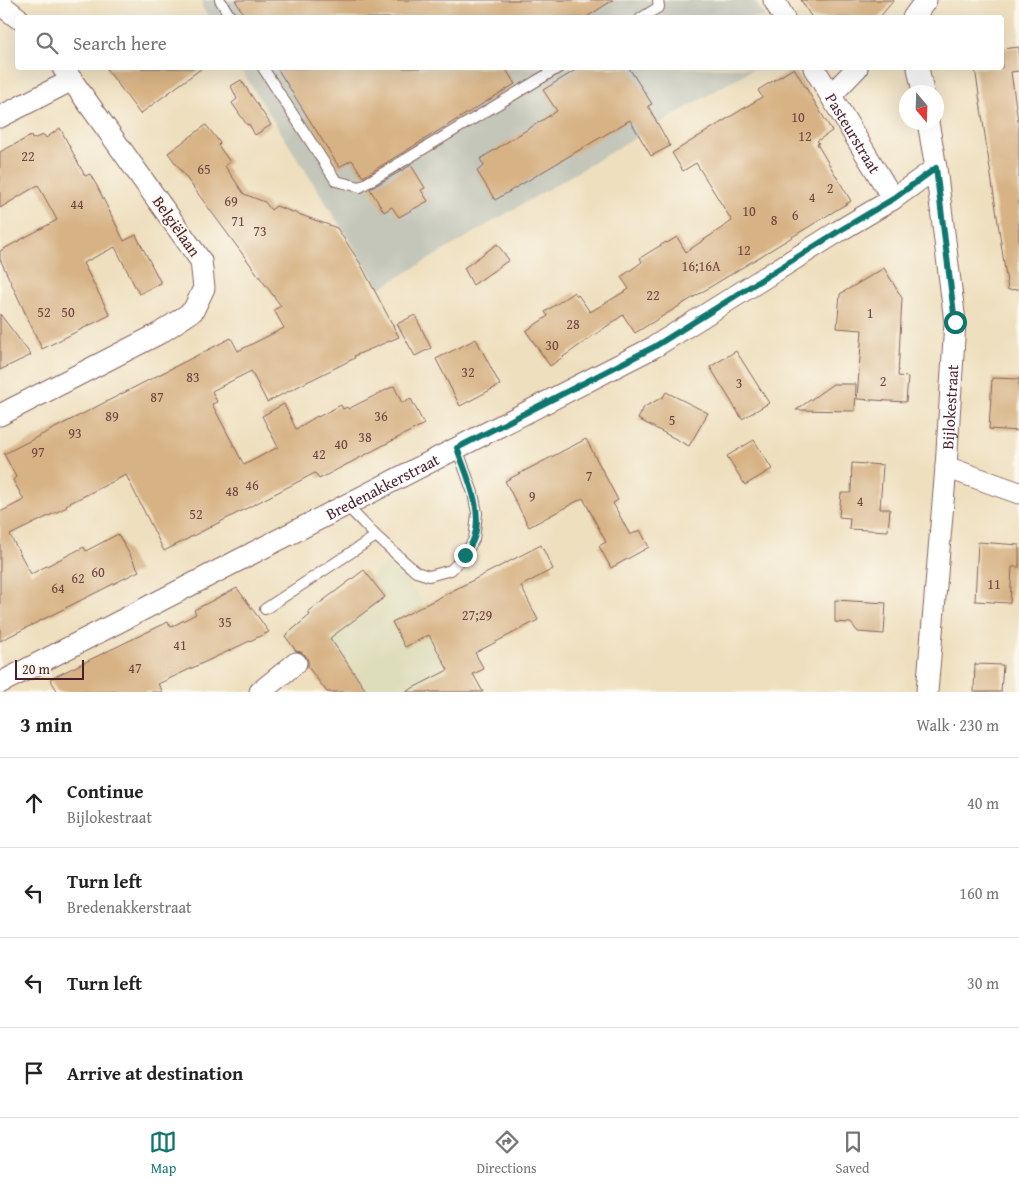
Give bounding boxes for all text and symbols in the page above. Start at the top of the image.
search box [15,15,1004,70]
icon: search [33,29,61,57]
text: Search here [73,29,167,57]
north arrow [899,85,944,130]
street label: Pasteurstraat [820,88,887,178]
house number: 10 [791,107,805,127]
house number: 12 [798,126,812,146]
house number: 22 [21,146,35,166]
house number: 65 [197,159,211,179]
house number: 2 [827,178,833,198]
house number: 4 [809,187,816,207]
street label: Belgiëlaan [147,191,207,261]
house number: 69 [224,191,238,211]
house number: 44 [70,194,84,214]
house number: 10 [742,201,756,221]
house number: 6 [792,205,799,225]
house number: 8 [771,210,778,230]
house number: 71 [231,211,245,231]
house number: 73 [253,221,267,241]
house number: 12 [737,240,751,260]
house number: 16;16A [682,256,721,276]
house number: 22 [646,285,660,305]
house number: 52 [37,302,51,322]
house number: 50 [61,302,75,322]
house number: 1 [867,303,873,323]
route start [944,311,967,334]
house number: 28 [566,314,580,334]
house number: 30 [545,335,559,355]
house number: 32 [461,362,475,382]
street label: Bijlokestraat [935,363,964,450]
house number: 83 [186,367,200,387]
house number: 2 [880,371,886,391]
house number: 3 [736,373,742,393]
house number: 87 [150,387,164,407]
house number: 89 [105,406,119,426]
house number: 36 [374,406,388,426]
house number: 5 [669,410,675,430]
house number: 93 [68,423,82,443]
house number: 38 [358,427,372,447]
house number: 40 [334,434,348,454]
house number: 97 [31,442,45,462]
house number: 42 [312,444,326,464]
street label: Bredenakkerstraat [321,447,444,526]
house number: 7 [586,466,593,486]
house number: 46 [245,475,259,495]
house number: 48 [225,481,239,501]
house number: 9 [529,486,536,506]
house number: 4 [857,491,864,511]
house number: 52 [189,504,203,524]
route end [454,544,477,567]
house number: 60 [91,562,105,582]
house number: 62 [71,568,85,588]
house number: 11 [987,574,1001,594]
house number: 64 [51,578,65,598]
house number: 27;29 [462,605,492,625]
house number: 35 [218,612,232,632]
house number: 41 [173,635,187,655]
scale bar [15,657,84,680]
house number: 47 [128,658,142,678]
text: 20 m [22,659,50,679]
text: 3 min [20,709,72,740]
text: Walk · 230 m [916,713,999,737]
text: Continue [67,777,144,805]
icon: ahead [20,789,48,817]
text: 40 m [967,791,999,815]
text: Bijlokestraat [67,805,152,829]
text: Turn left [67,867,142,895]
icon: left [20,879,48,907]
text: 160 m [959,881,999,905]
text: Bredenakkerstraat [67,895,192,919]
icon: left [20,969,48,997]
text: Turn left [67,969,142,997]
text: 30 m [967,971,999,995]
icon: arrive [20,1059,48,1087]
text: Arrive at destination [67,1059,243,1087]
tab: Map [149,1128,177,1178]
tab: Directions [476,1128,537,1178]
tab: Saved [836,1128,870,1178]

